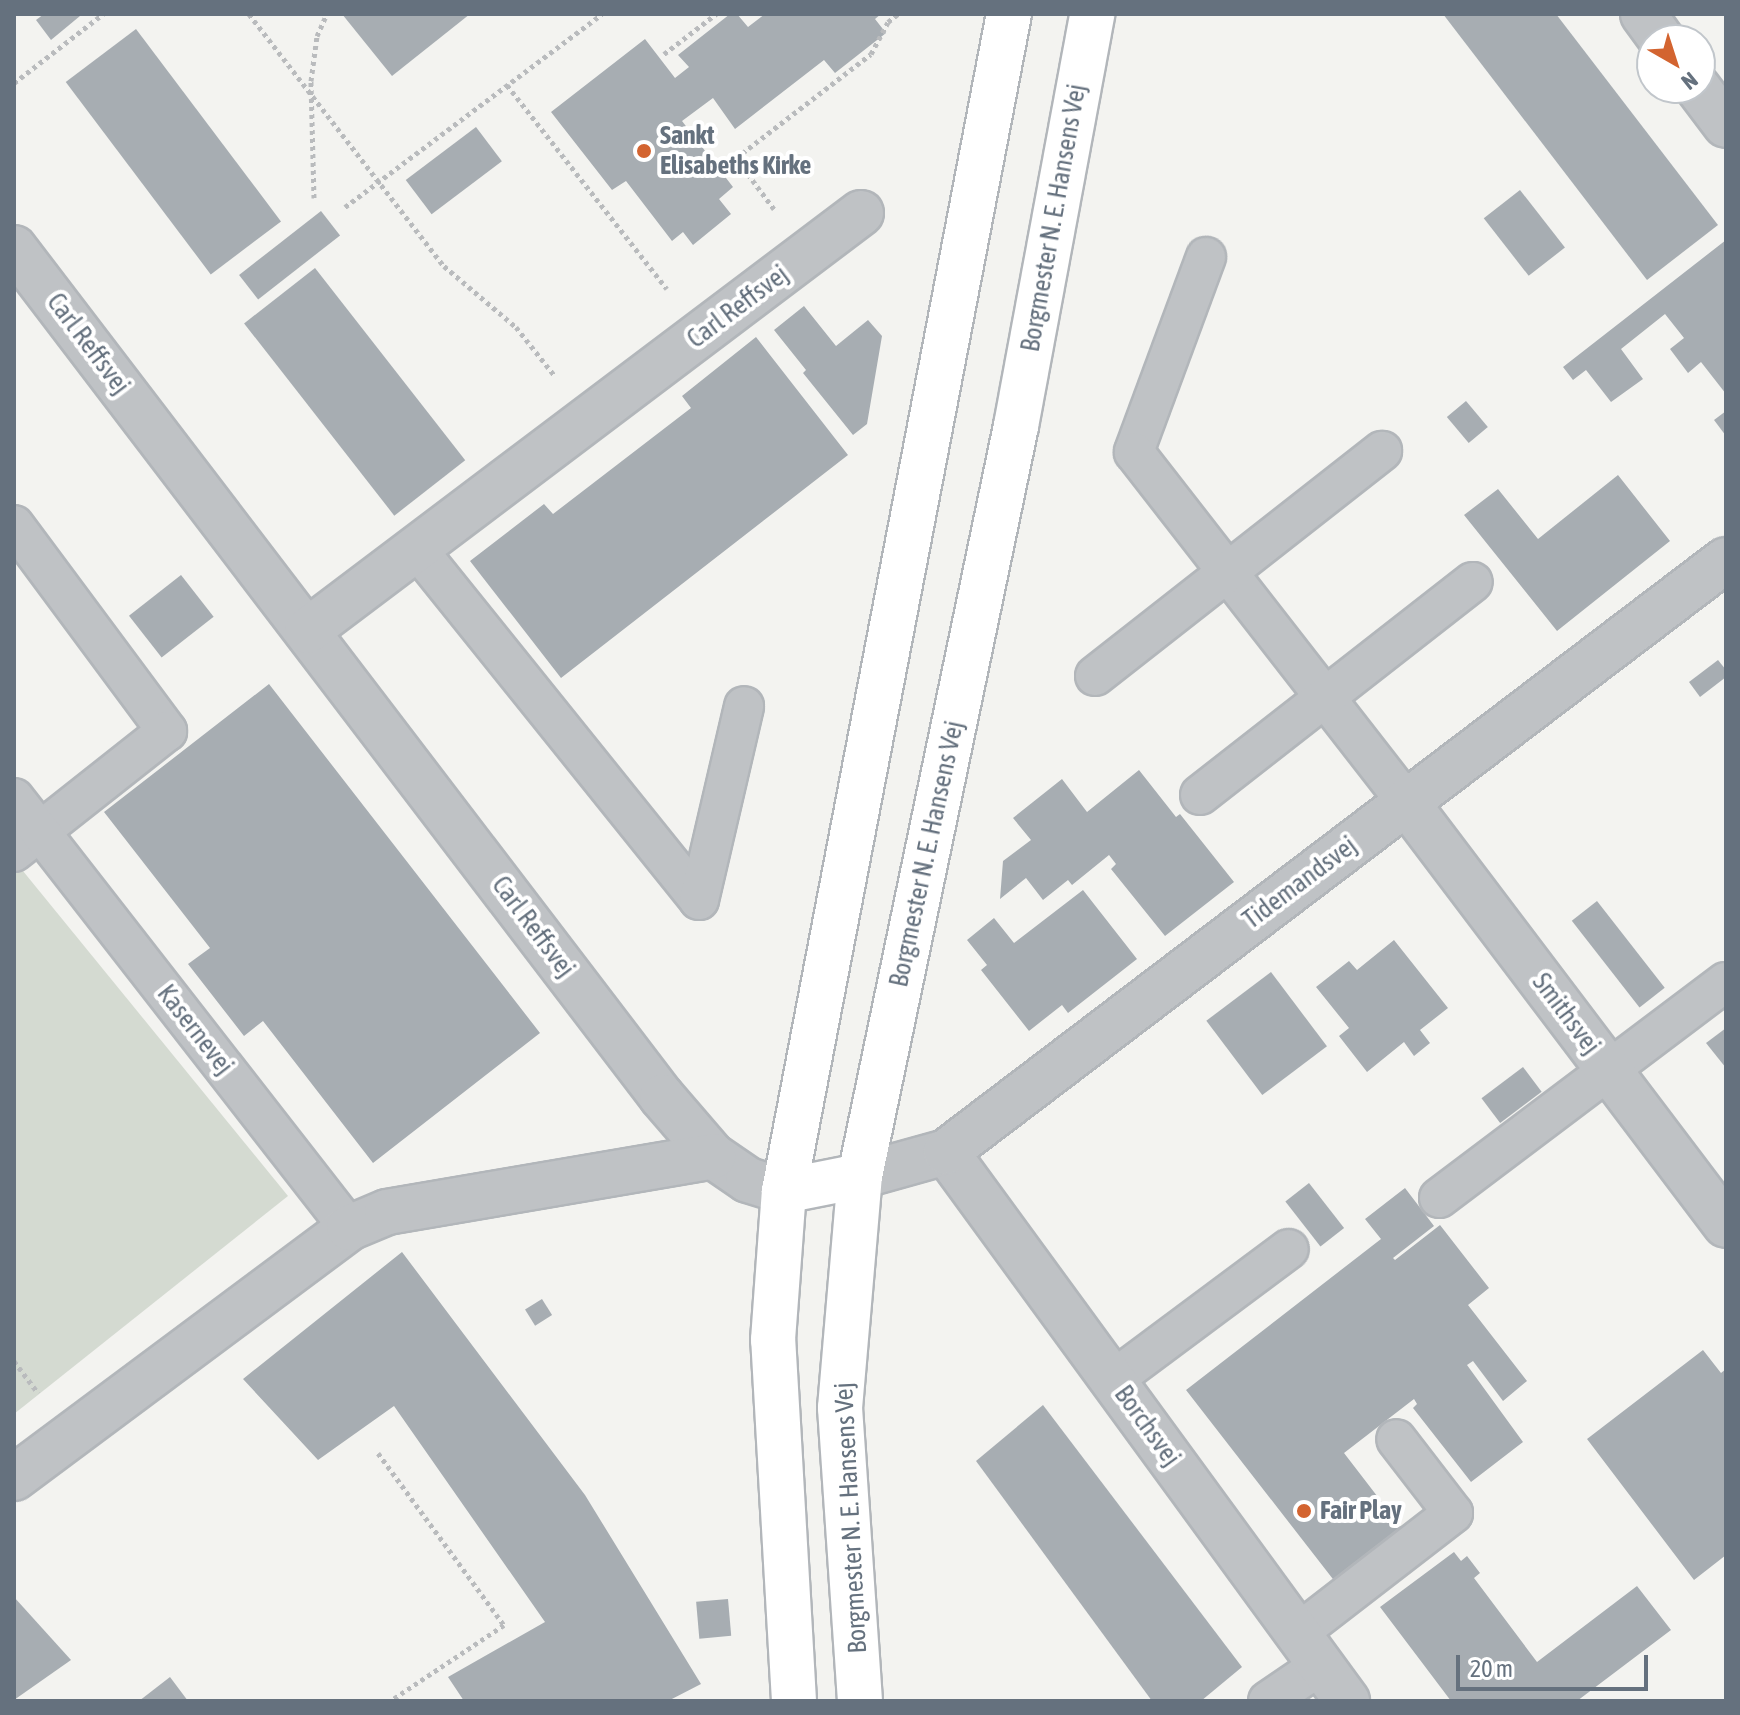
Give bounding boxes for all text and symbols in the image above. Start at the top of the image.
north arrow [1636,24,1716,104]
text: N [1677,67,1703,95]
street label: Borgmester N. E. Hansens Vej [1015,82,1093,354]
place label: Sankt Elisabeths Kirke [660,120,811,182]
marker: Sankt Elisabeths Kirke [635,142,653,160]
street label: Carl Reffsvej [681,259,795,355]
street label: Carl Reffsvej [40,287,136,401]
street label: Borgmester N. E. Hansens Vej [884,718,970,990]
street label: Tidemandsvej [1237,830,1363,936]
street label: Carl Reffsvej [485,870,581,984]
street label: Smithsvej [1526,967,1606,1061]
street label: Kasernevej [150,979,240,1081]
street label: Borchsvej [1107,1380,1187,1472]
street label: Borgmester N. E. Hansens Vej [828,1382,874,1654]
place label: Fair Play [1320,1495,1402,1527]
marker: Fair Play [1295,1502,1313,1520]
scale bar [1460,1639,1652,1689]
text: 20 m [1470,1655,1513,1682]

